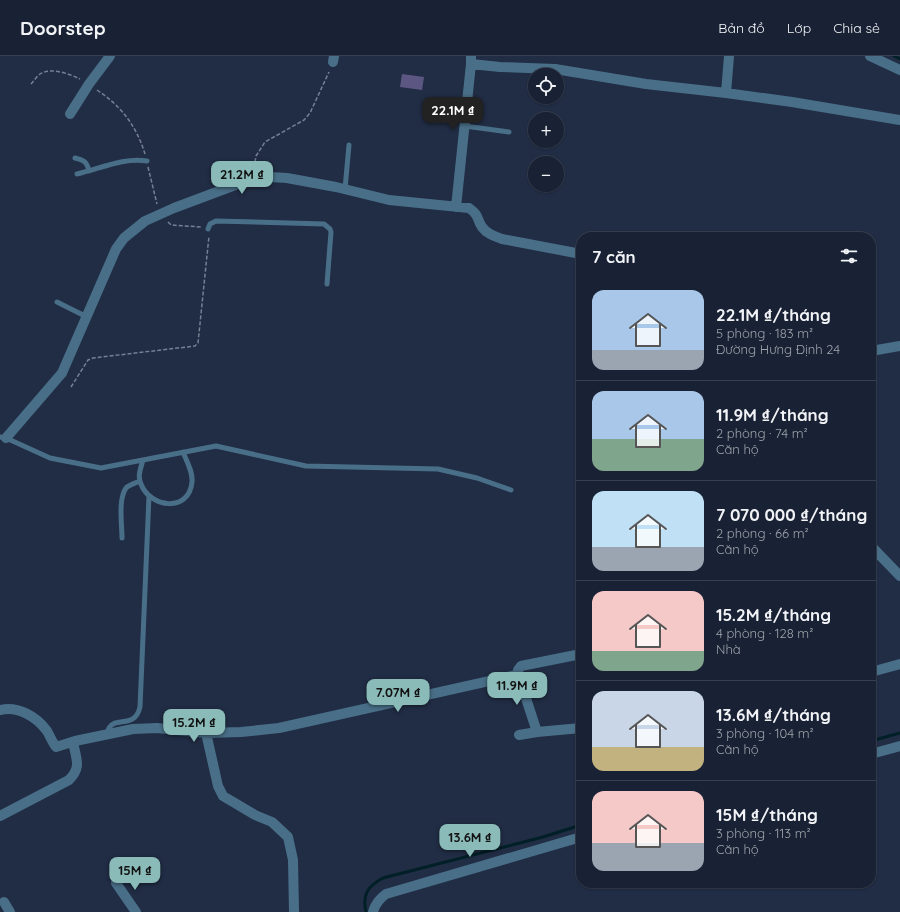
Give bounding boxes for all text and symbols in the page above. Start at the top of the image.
text: Doorstep [20,16,106,40]
text: Bản đồ [718,19,765,37]
text: Lớp [787,19,811,37]
text: Chia sẻ [833,19,880,37]
map controls [528,68,564,192]
button: locate [528,68,564,104]
pin: 22.1M ₫ [416,97,490,131]
text: 22.1M ₫ [431,102,475,118]
button: + [528,112,564,148]
button: − [528,156,564,192]
pin: 21.2M ₫ [205,161,279,195]
text: 21.2M ₫ [220,166,264,182]
icon: filters [838,245,860,267]
text: 7 căn [592,246,636,267]
text: 22.1M ₫/tháng [716,304,831,325]
icon: home [624,306,672,354]
text: 5 phòng · 183 m² [716,325,813,341]
text: Đường Hưng Định 24 [716,341,840,357]
text: 11.9M ₫/tháng [716,404,829,425]
icon: home [624,407,672,455]
text: 2 phòng · 74 m² [716,425,808,441]
text: Căn hộ [716,441,759,457]
text: 7 070 000 ₫/tháng [716,504,867,525]
icon: home [624,507,672,555]
text: 2 phòng · 66 m² [716,525,809,541]
text: Căn hộ [716,541,759,557]
text: 15.2M ₫/tháng [716,604,831,625]
icon: home [624,607,672,655]
text: 4 phòng · 128 m² [716,625,813,641]
text: Nhà [716,641,741,657]
pin: 11.9M ₫ [480,672,554,706]
text: 11.9M ₫ [496,677,538,693]
pin: 7.07M ₫ [361,679,435,713]
text: 7.07M ₫ [376,684,420,700]
text: 13.6M ₫/tháng [716,704,831,725]
icon: home [624,707,672,755]
pin: 15.2M ₫ [157,709,231,743]
text: 15.2M ₫ [172,714,216,730]
text: 3 phòng · 104 m² [716,725,814,741]
text: Căn hộ [716,741,759,757]
text: 15M ₫/tháng [716,804,818,825]
icon: home [624,807,672,855]
pin: 13.6M ₫ [433,824,507,858]
text: 3 phòng · 113 m² [716,825,811,841]
text: 13.6M ₫ [448,829,492,845]
text: Căn hộ [716,841,759,857]
pin: 15M ₫ [107,857,163,891]
text: 15M ₫ [118,862,152,878]

